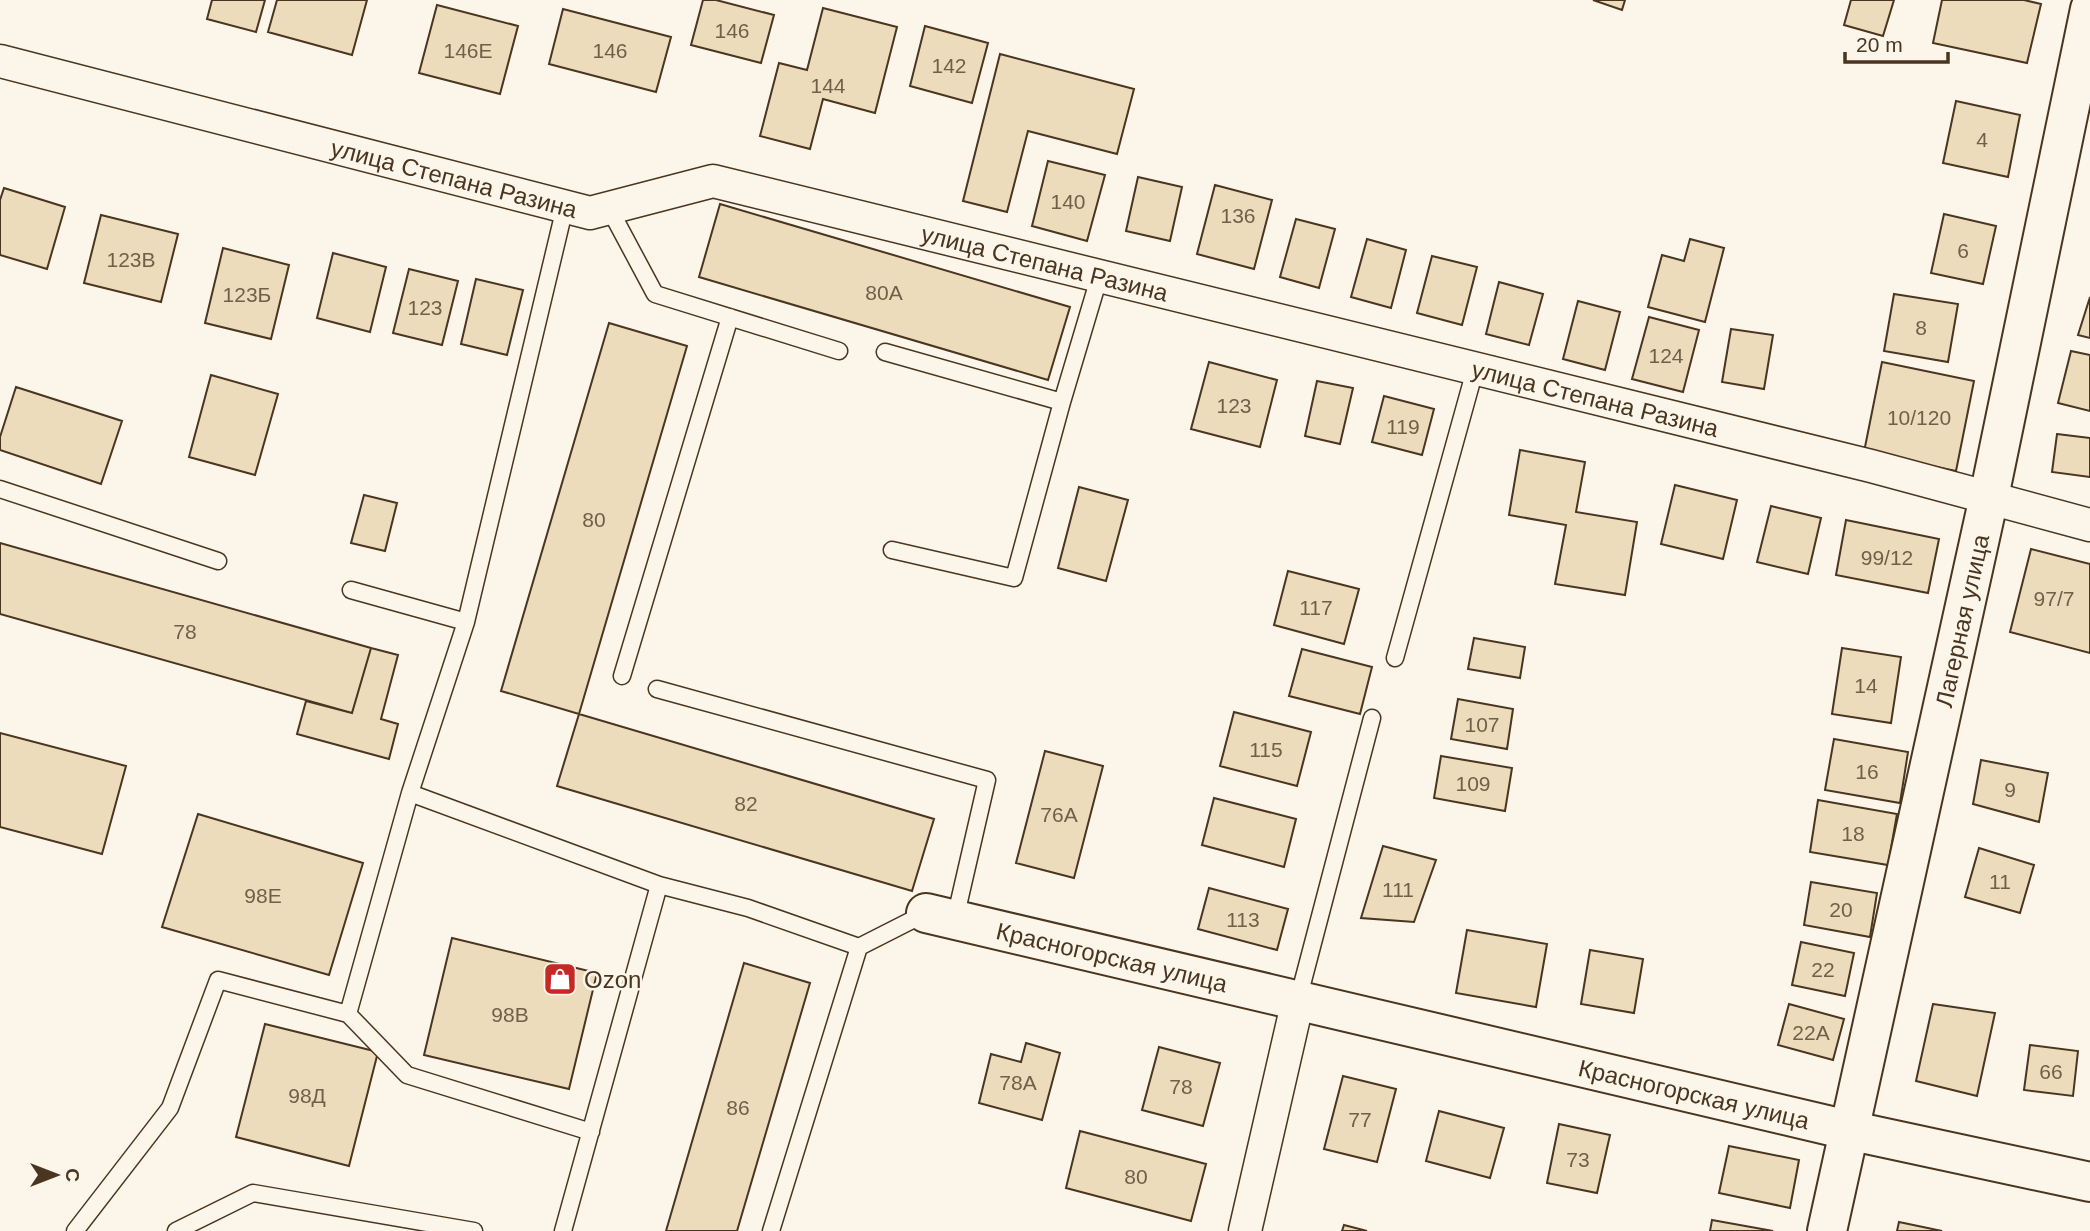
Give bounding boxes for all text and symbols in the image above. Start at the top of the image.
house number: 146 [714,19,750,42]
scale bar [1845,21,1948,65]
text: 20 m [1856,33,1903,56]
house number: 146Е [443,39,493,62]
house number: 146 [592,39,628,62]
house number: 142 [931,54,967,77]
house number: 144 [810,74,846,97]
house number: 4 [1976,128,1988,151]
street label: улица Степана Разина [328,133,581,223]
house number: 140 [1050,190,1086,213]
house number: 136 [1220,204,1256,227]
street label: улица Степана Разина [919,219,1171,306]
house number: 6 [1957,239,1969,262]
house number: 123В [106,248,156,271]
house number: 80А [865,281,903,304]
house number: 123Б [223,283,271,306]
house number: 123 [407,296,443,319]
house number: 8 [1915,316,1927,339]
house number: 124 [1648,344,1684,367]
street label: улица Степана Разина [1469,355,1722,442]
house number: 123 [1216,394,1252,417]
house number: 10/120 [1887,406,1951,429]
house number: 119 [1386,415,1420,438]
house number: 80 [582,508,606,531]
street label: Лагерная улица [1930,531,1994,710]
house number: 99/12 [1861,546,1913,569]
house number: 97/7 [2034,587,2074,610]
house number: 117 [1299,596,1333,619]
house number: 78 [173,620,197,643]
house number: 14 [1854,674,1878,697]
house number: 107 [1464,713,1500,736]
house number: 115 [1249,738,1283,761]
house number: 16 [1855,760,1879,783]
house number: 109 [1455,772,1491,795]
house number: 9 [2004,778,2016,801]
house number: 82 [734,792,758,815]
house number: 76А [1040,803,1078,826]
house number: 18 [1841,822,1865,845]
house number: 11 [1989,870,2011,893]
house number: 111 [1382,878,1414,901]
house number: 98Е [244,884,282,907]
house number: 20 [1829,898,1853,921]
house number: 113 [1226,908,1260,931]
street label: Красногорская улица [994,917,1231,997]
house number: 22 [1811,958,1835,981]
shop icon: Ozon [541,960,579,998]
place label: Ozon [584,966,641,993]
house number: 98В [491,1003,529,1026]
house number: 22А [1792,1021,1830,1044]
street label: Красногорская улица [1576,1054,1813,1134]
house number: 66 [2039,1060,2063,1083]
house number: 78А [999,1071,1037,1094]
house number: 78 [1169,1075,1193,1098]
house number: 98Д [288,1084,326,1107]
house number: 86 [726,1096,750,1119]
house number: 77 [1348,1108,1372,1131]
north arrow [21,1140,91,1210]
house number: 73 [1566,1148,1590,1171]
house number: 80 [1124,1165,1148,1188]
text: С [62,1168,83,1182]

